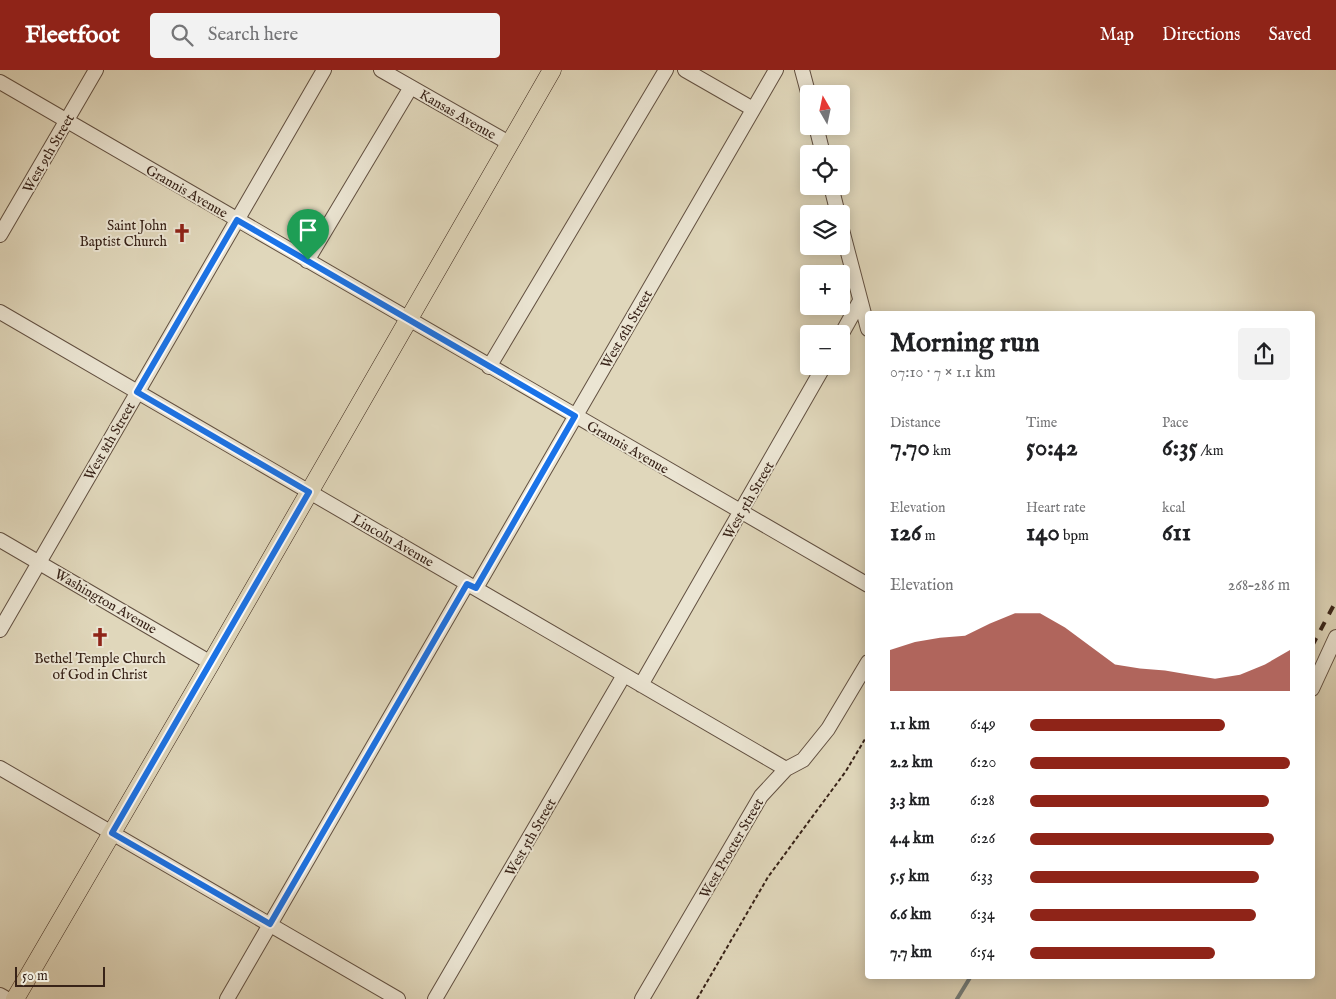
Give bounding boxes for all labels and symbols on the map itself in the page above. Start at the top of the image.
north arrow [800,85,850,135]
street label: Kansas Avenue [416,86,499,144]
street label: West 9th Street [19,111,79,196]
street label: Grannis Avenue [142,161,231,223]
pin [287,209,329,260]
place label: Saint John Baptist Church [80,217,168,251]
church icon: Saint John Baptist Church [171,222,193,244]
street label: West 6th Street [597,287,657,372]
street label: West 8th Street [80,399,140,484]
street label: Grannis Avenue [583,417,672,479]
street label: West 5th Street [719,458,779,543]
street label: Lincoln Avenue [348,510,437,572]
street label: Washington Avenue [51,565,160,639]
church icon: Bethel Temple Church of God in Christ [89,626,111,648]
place label: Bethel Temple Church of God in Christ [34,650,166,684]
street label: West 5th Street [501,795,561,880]
street label: West Procter Street [696,795,768,902]
scale bar [15,964,105,987]

